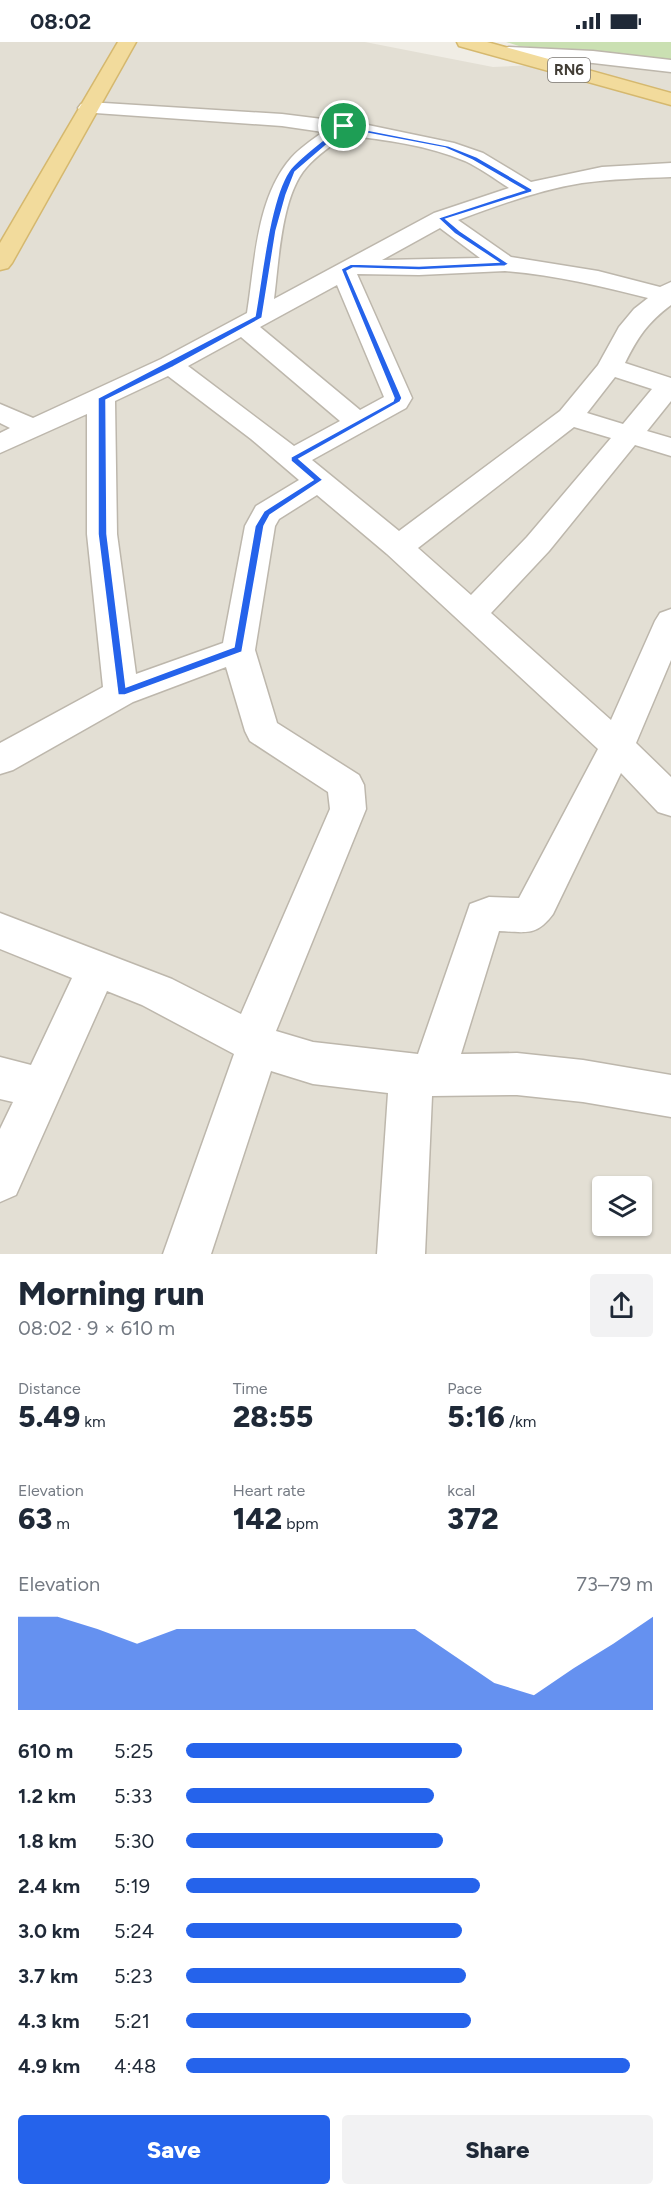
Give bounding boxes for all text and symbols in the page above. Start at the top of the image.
text: 08:02 [30,8,91,35]
road number: RN6 [548,58,590,82]
pin [318,100,369,151]
icon: arrive [327,109,360,142]
map controls [592,1176,652,1236]
button: layers [592,1176,652,1236]
text: Morning run [18,1274,204,1313]
button: share [590,1274,653,1337]
text: 08:02 · 9 × 610 m [18,1316,175,1340]
text: Distance [18,1379,81,1398]
text: Time [233,1379,268,1398]
text: Pace [447,1379,482,1398]
text: 5.49 [18,1398,80,1435]
text: 28:55 [233,1398,313,1435]
text: 5:16 [447,1398,505,1435]
text: km [80,1412,106,1431]
text: /km [505,1412,537,1431]
text: Elevation [18,1481,84,1500]
text: Heart rate [233,1481,305,1500]
text: kcal [447,1481,475,1500]
text: 63 [18,1500,52,1537]
text: 142 [233,1500,282,1537]
text: 372 [447,1500,499,1537]
text: m [52,1514,70,1533]
text: bpm [282,1514,319,1533]
text: Elevation [18,1572,100,1596]
text: 73–79 m [576,1572,653,1596]
text: 610 m [18,1739,73,1763]
text: 5:25 [114,1739,153,1763]
text: 1.2 km [18,1784,76,1808]
text: 5:33 [114,1784,152,1808]
text: 1.8 km [18,1829,77,1853]
text: 5:30 [114,1829,154,1853]
text: 2.4 km [18,1874,80,1898]
text: 5:19 [114,1874,150,1898]
text: 3.0 km [18,1919,80,1943]
text: 5:24 [114,1919,154,1943]
text: 3.7 km [18,1964,78,1988]
text: 5:23 [114,1964,153,1988]
text: 4.3 km [18,2009,80,2033]
text: 5:21 [114,2009,150,2033]
text: 4.9 km [18,2054,80,2078]
text: 4:48 [114,2054,156,2078]
button: Save [18,2115,330,2184]
button: Share [342,2115,653,2184]

